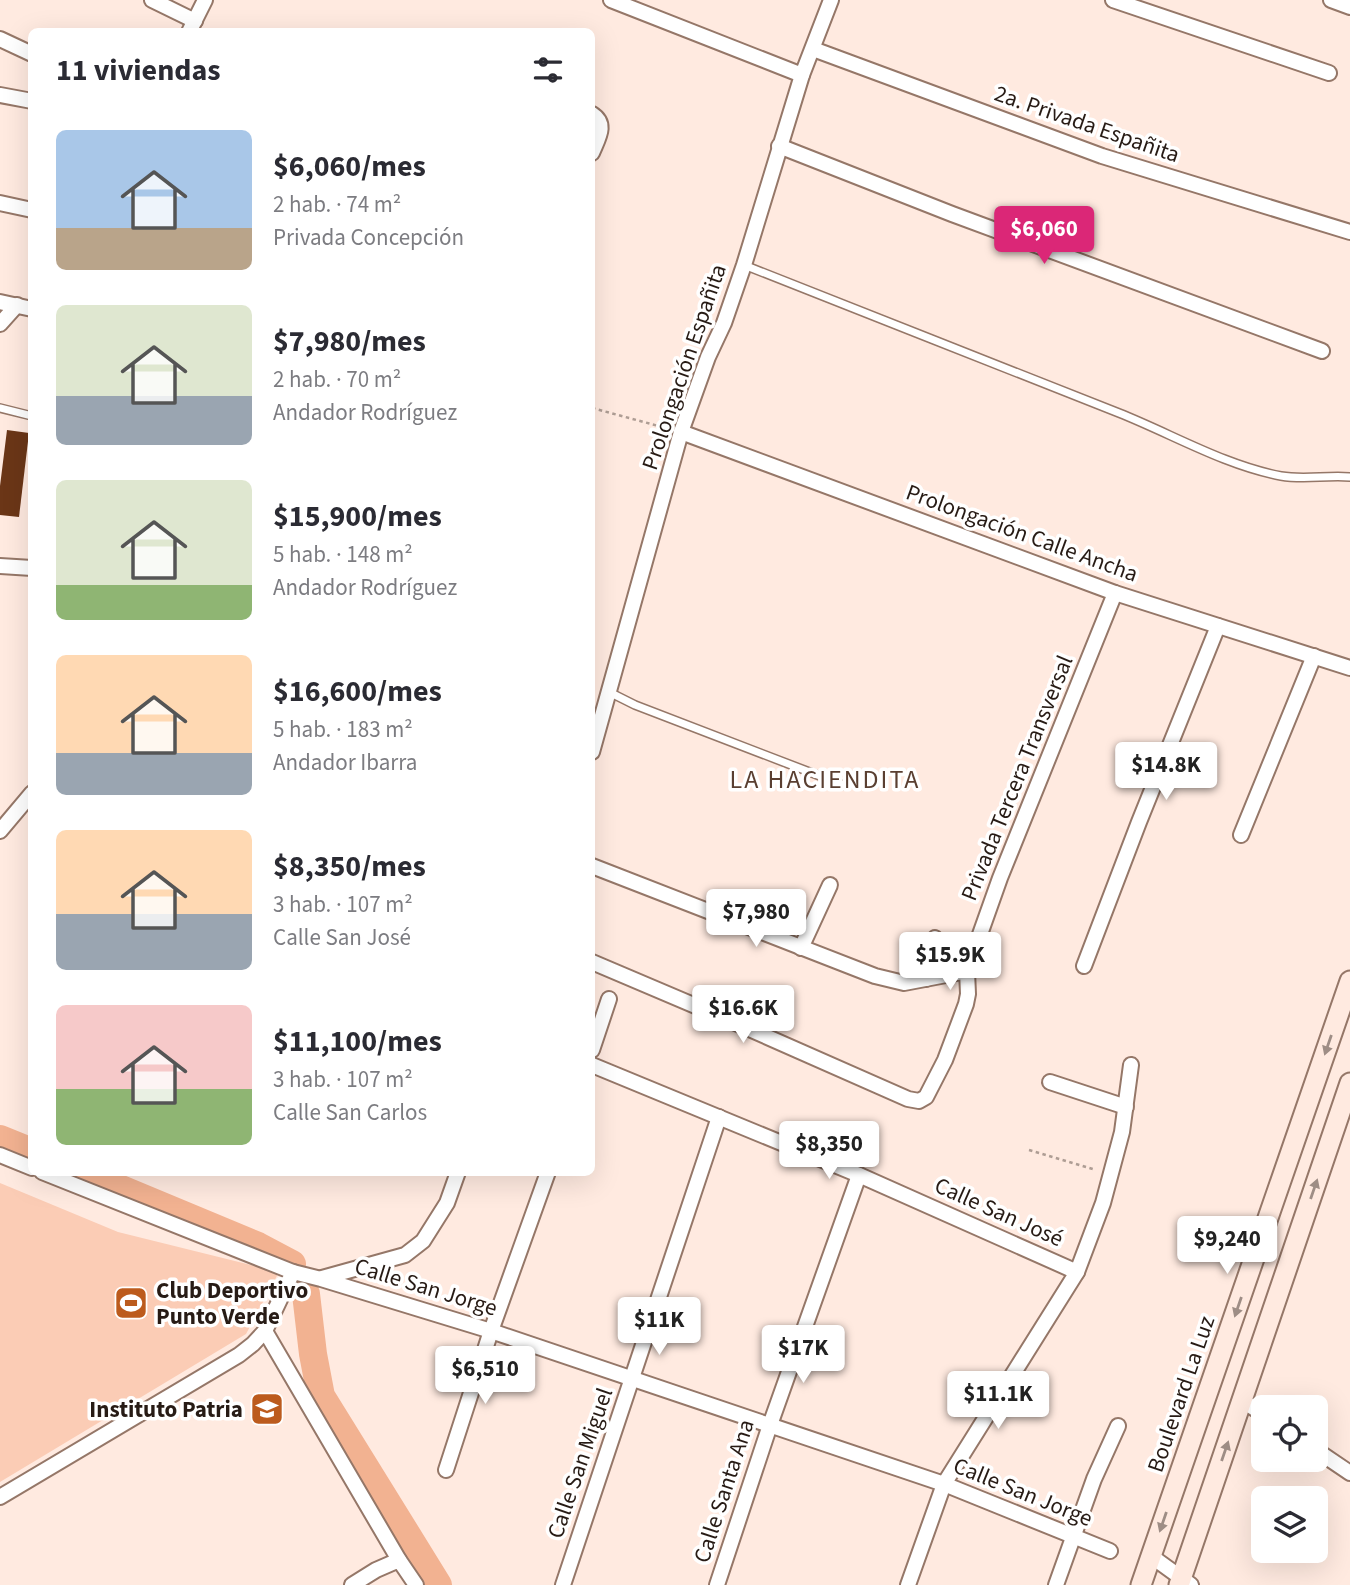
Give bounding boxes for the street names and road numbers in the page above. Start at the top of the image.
street label: 2a. Privada Españita [990,77,1184,171]
street label: Prolongación Españita [633,260,735,474]
street label: Prolongación Calle Ancha [901,476,1143,590]
street label: Privada Tercera Transversal [953,650,1081,906]
street label: Calle San José [929,1169,1069,1255]
street label: Calle San Jorge [351,1250,501,1324]
street label: Boulevard La Luz [1139,1311,1223,1477]
street label: Calle San Miguel [539,1383,621,1543]
street label: Calle Santa Ana [685,1415,763,1567]
street label: Calle San Jorge [948,1449,1098,1535]

